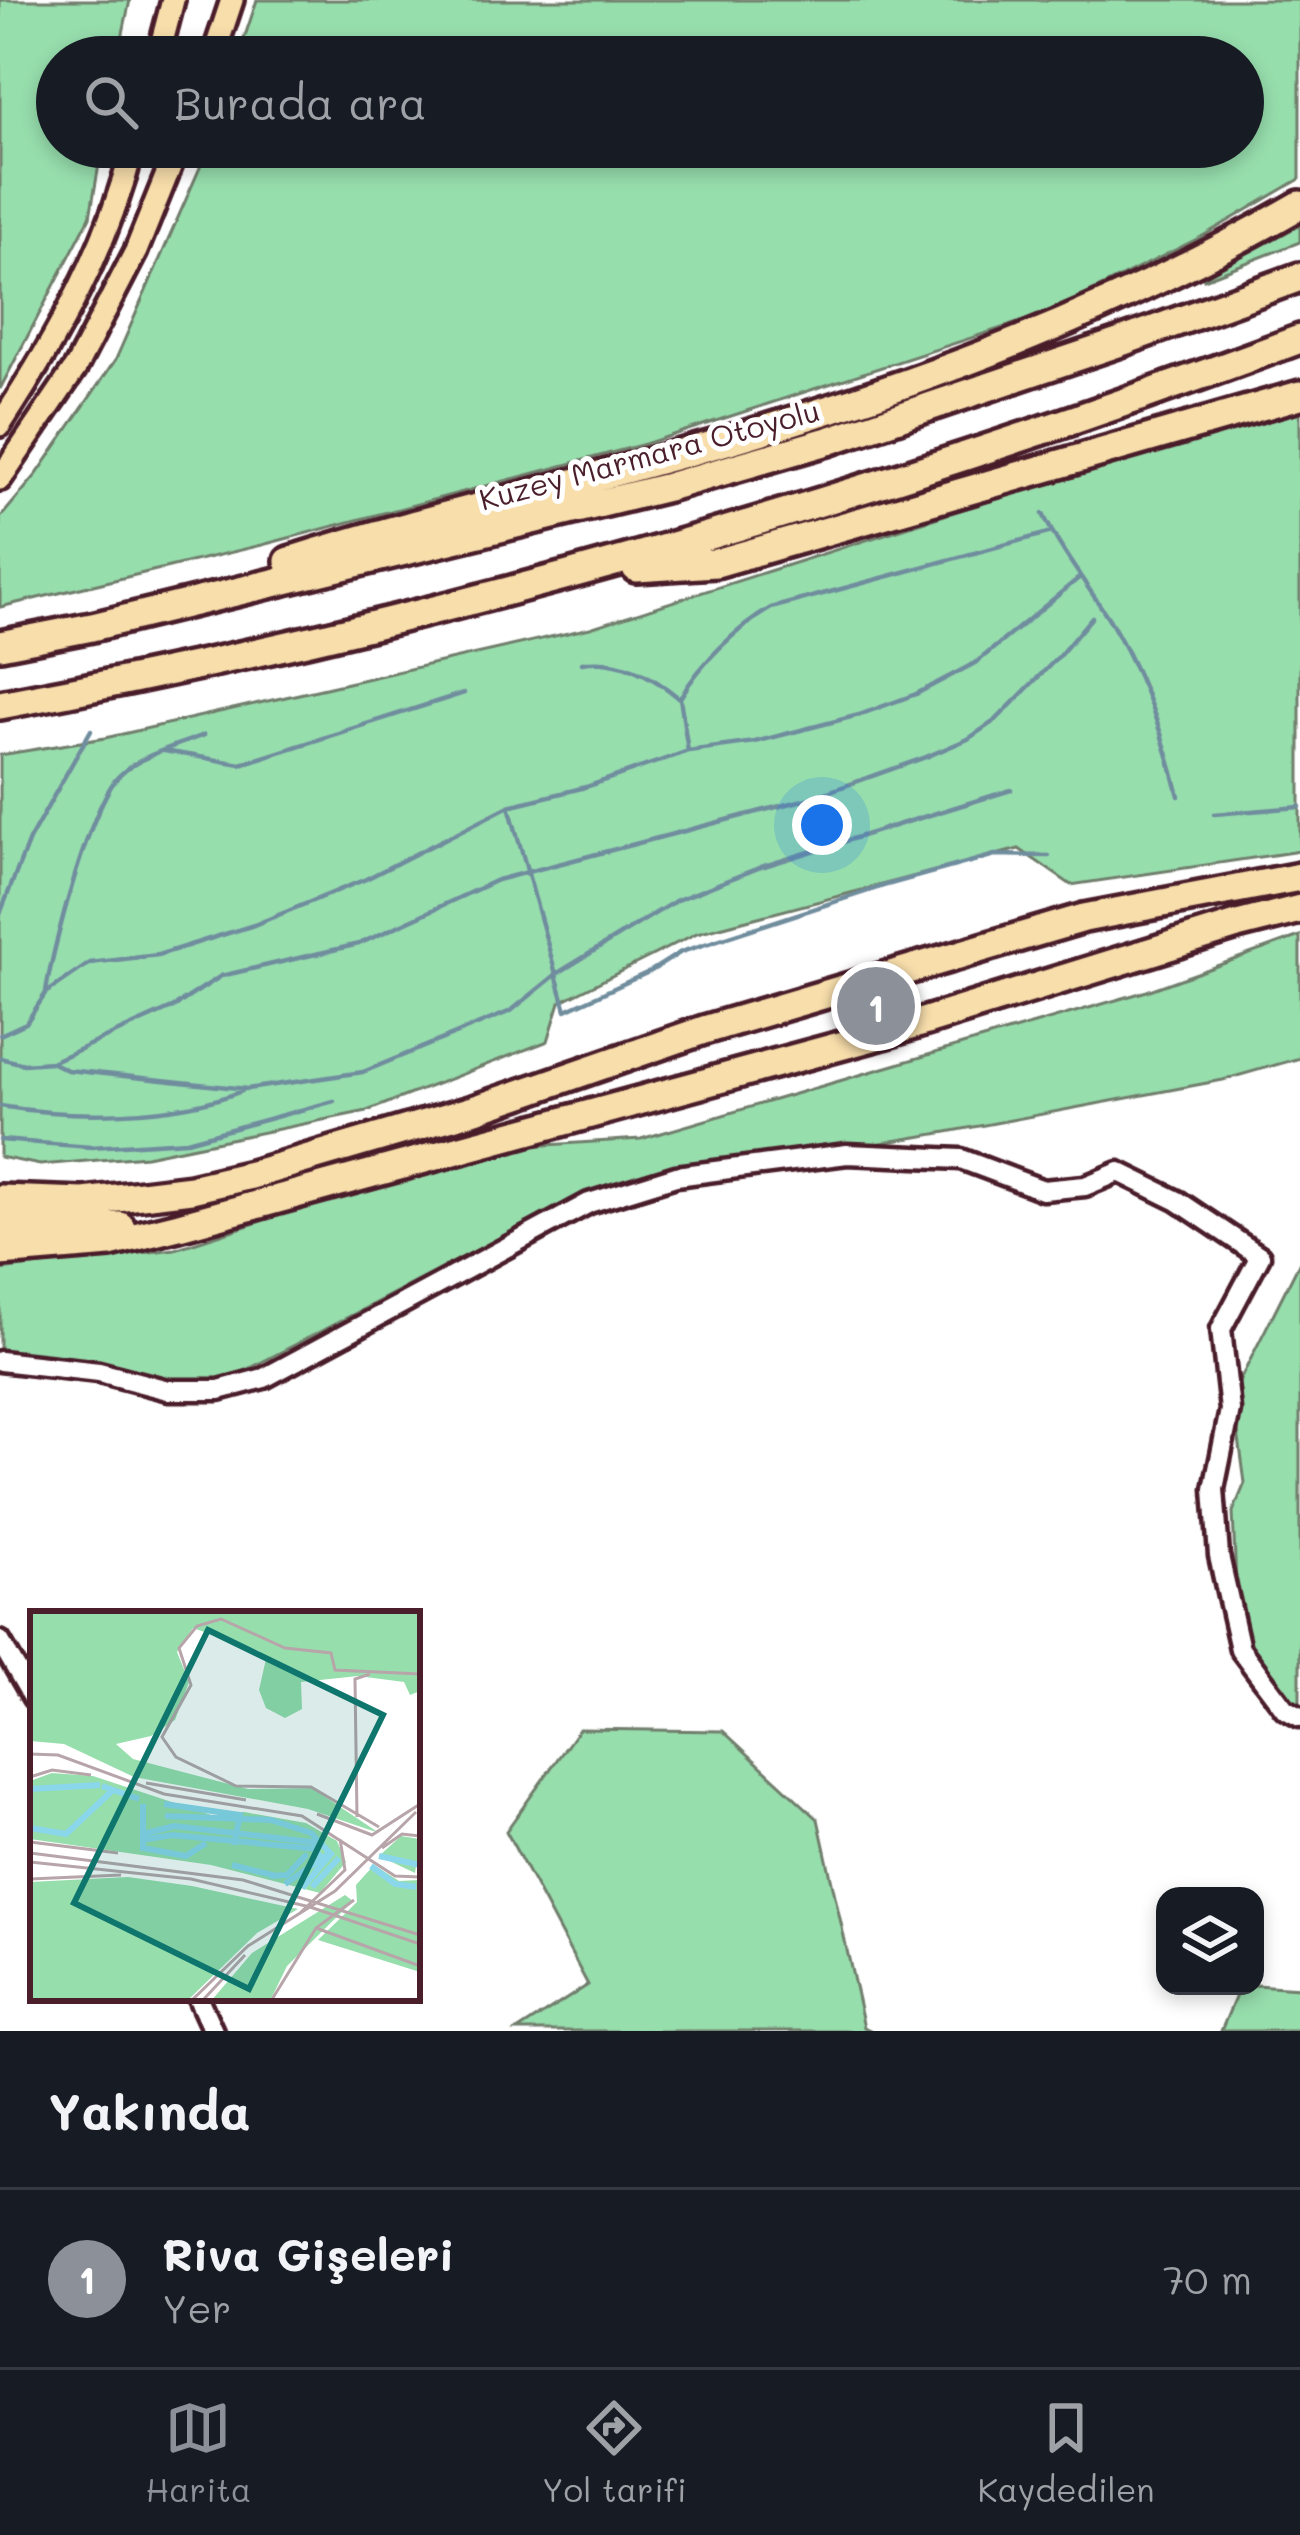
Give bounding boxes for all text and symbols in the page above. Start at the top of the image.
search box [36,36,1264,168]
icon: search [78,69,144,135]
text: Burada ara [174,73,427,131]
street label: Kuzey Marmara Otoyolu [474,389,824,519]
your location [792,795,852,855]
pin: 1 [837,961,915,1051]
inset map [30,1611,420,2001]
map controls [1156,1887,1264,1995]
button: layers [1156,1887,1264,1995]
text: Yakında [48,2076,251,2143]
text: Riva Gişeleri [162,2224,454,2282]
text: 1 [78,2253,96,2304]
text: 70 m [1163,2253,1252,2304]
text: Yer [162,2282,231,2333]
tab: Harita [145,2395,251,2510]
tab: Yol tarifi [542,2395,687,2510]
tab: Kaydedilen [977,2395,1155,2510]

